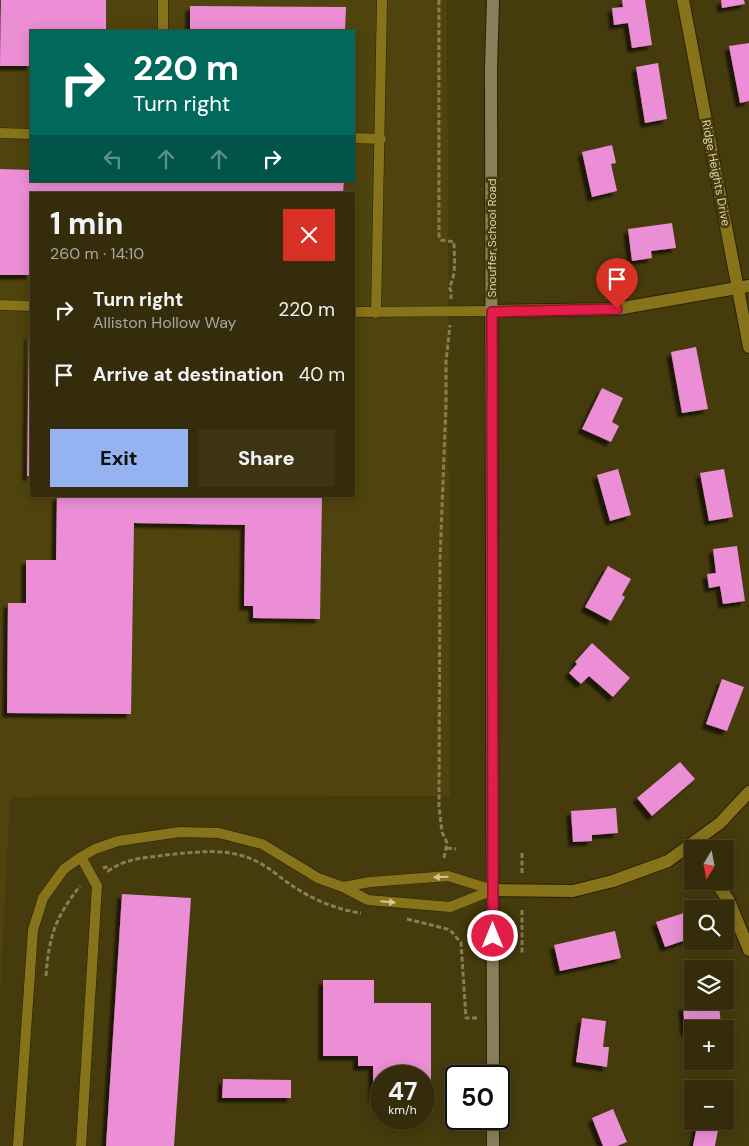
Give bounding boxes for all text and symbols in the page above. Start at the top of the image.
text: 220 m [133,45,239,91]
icon: right [50,50,115,115]
text: Turn right [133,89,230,118]
street label: Ridge Heights Drive [698,119,734,228]
icon: left [99,145,127,173]
icon: ahead [152,145,180,173]
icon: ahead [205,145,233,173]
icon: right [258,145,286,173]
street label: Snouffer School Road [484,179,500,297]
text: 1 min [50,204,123,243]
button: close [283,209,335,261]
text: 260 m · 14:10 [50,243,144,264]
pin [596,258,638,309]
icon: arrive [603,265,631,293]
text: Turn right [93,287,183,312]
icon: right [50,296,78,324]
text: 220 m [278,297,335,322]
text: Alliston Hollow Way [93,312,237,333]
icon: arrive [50,361,78,389]
text: Arrive at destination [93,362,284,387]
text: 40 m [299,362,345,387]
button: Exit [50,429,188,487]
button: Share [198,429,335,487]
north arrow [684,840,734,890]
map controls [684,840,734,1130]
one-way arrow [432,873,448,881]
one-way arrow [380,898,396,906]
button: search [684,900,734,950]
position arrow [466,909,518,961]
button: layers [684,960,734,1010]
button: + [684,1020,734,1070]
speed limit sign: 50 [445,1065,510,1130]
text: 47 [388,1075,417,1108]
button: − [684,1080,734,1130]
text: km/h [388,1102,417,1118]

